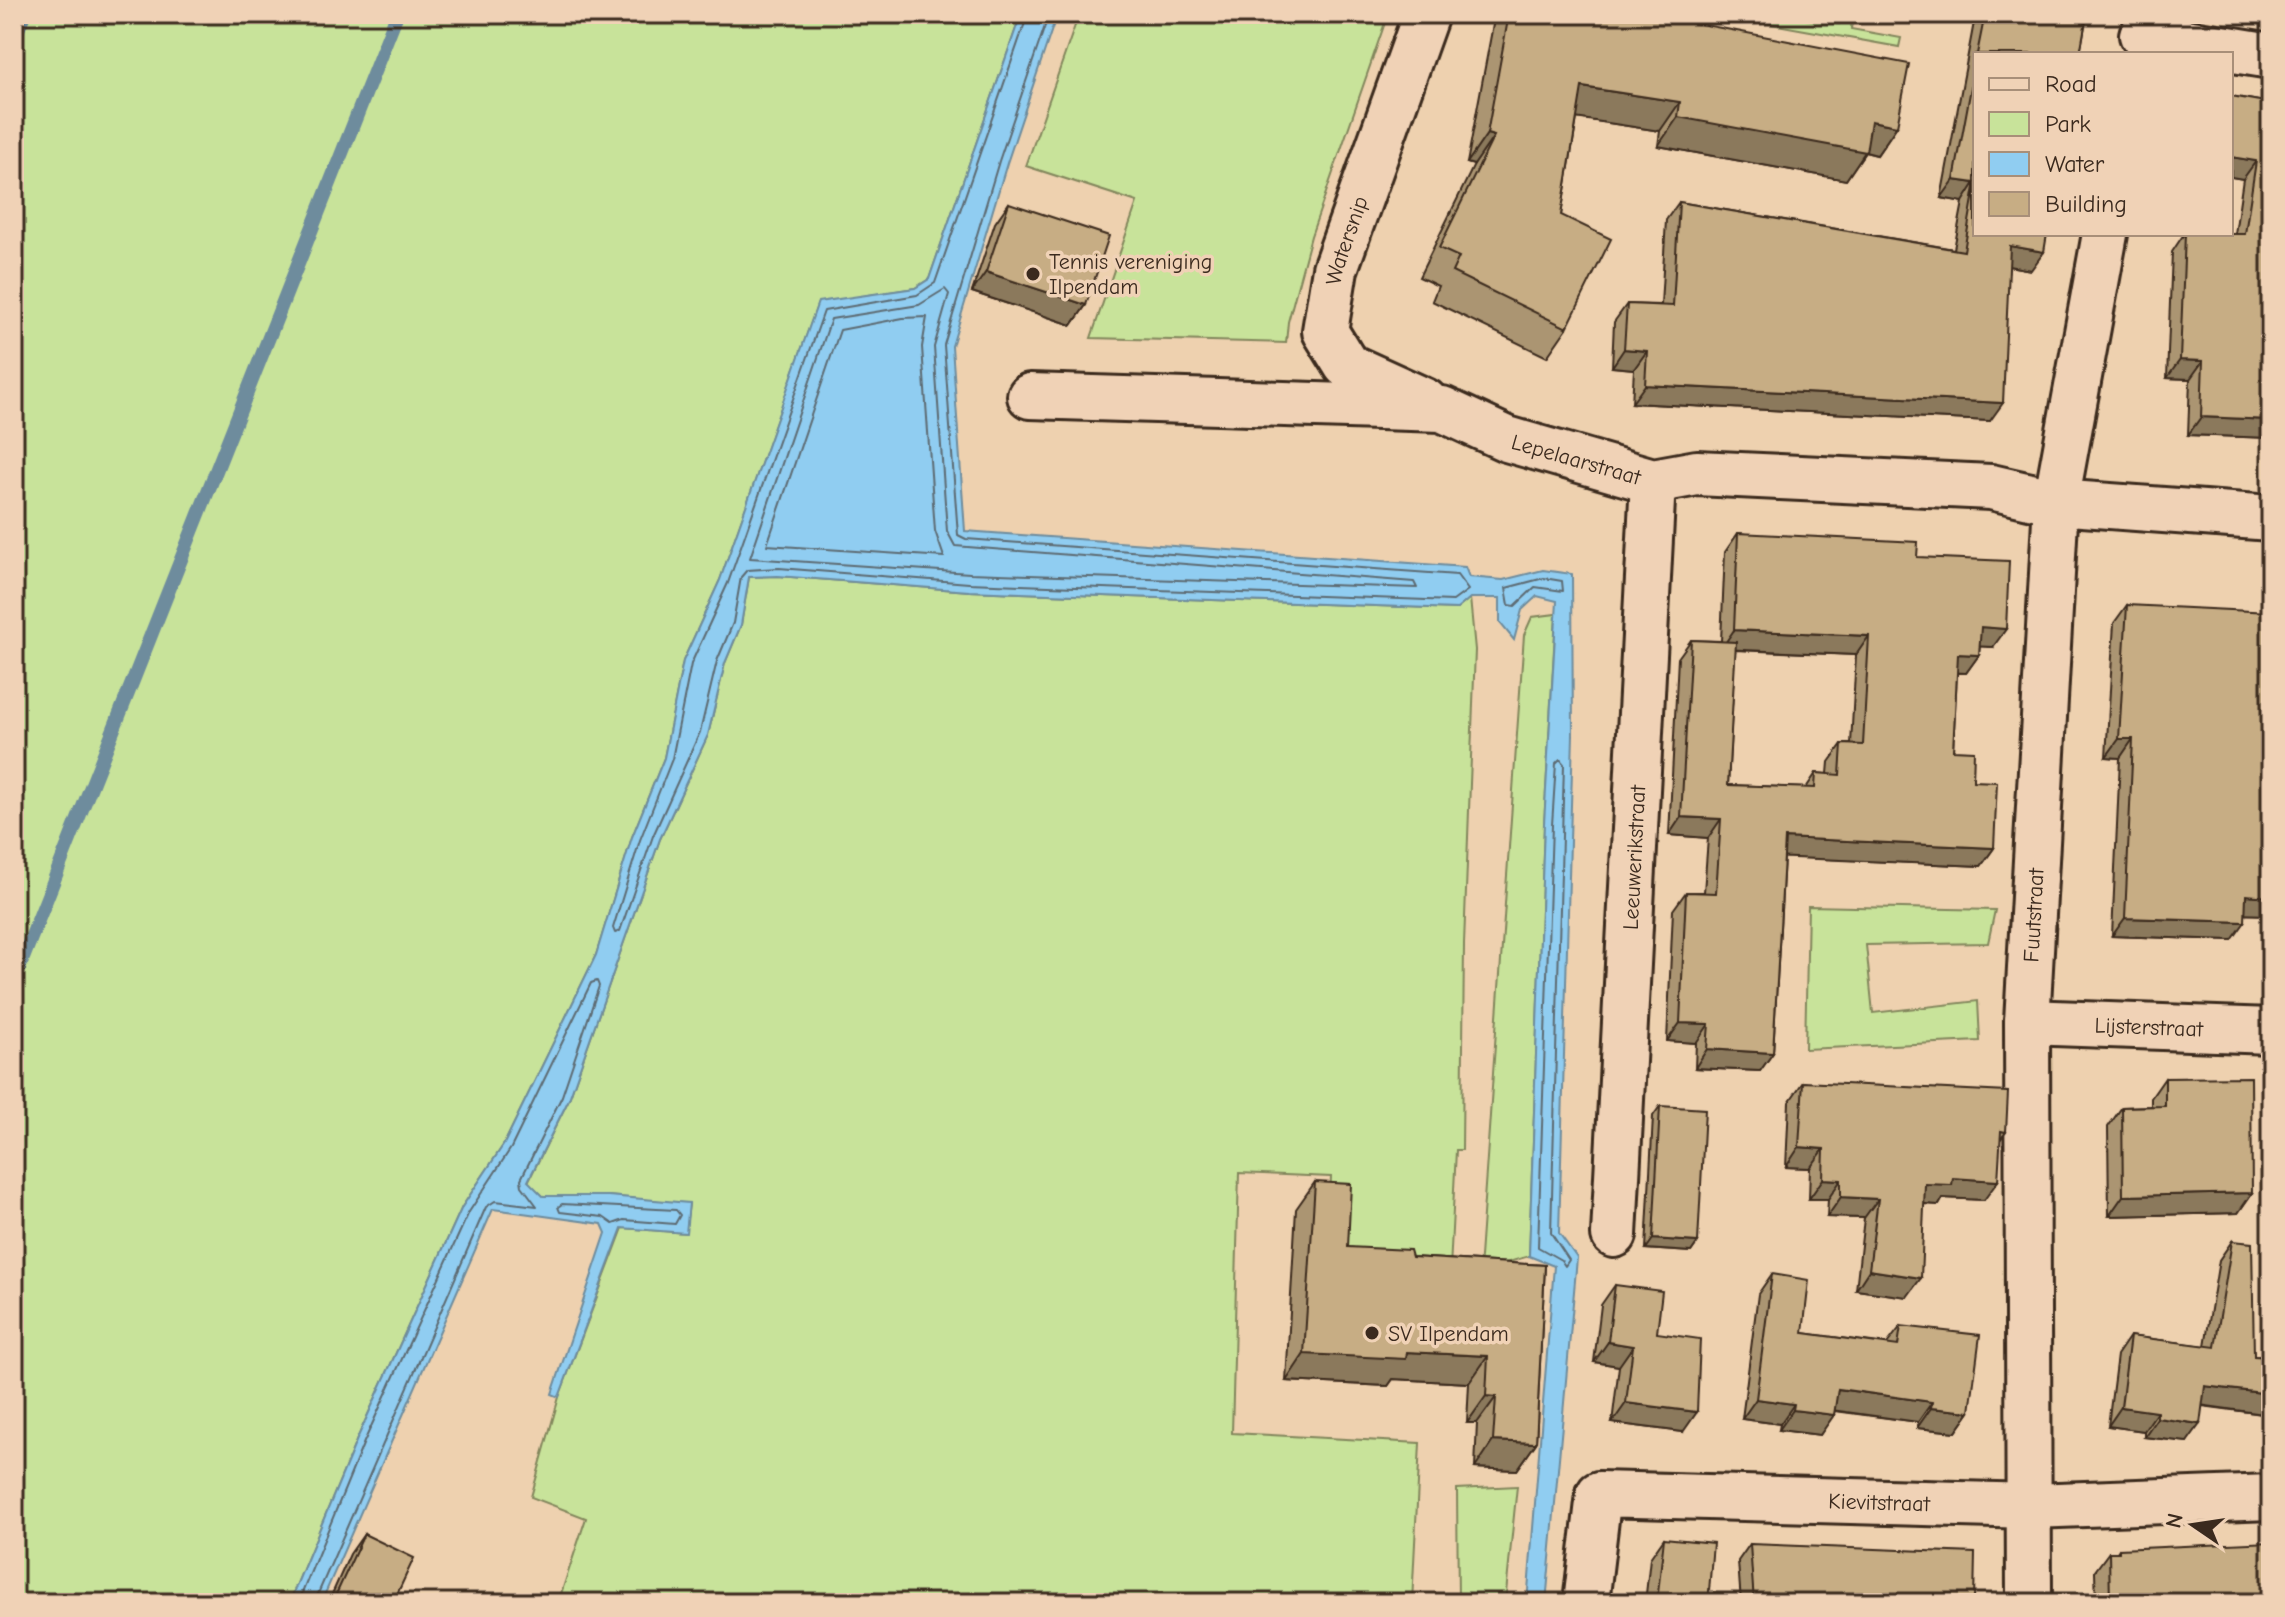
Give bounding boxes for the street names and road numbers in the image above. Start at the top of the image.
street label: Watersnip [1321,193,1374,287]
street label: Lepelaarstraat [1508,429,1645,491]
street label: Leeuwerikstraat [1618,784,1651,931]
street label: Fuutstraat [2018,867,2050,963]
street label: Lijsterstraat [2094,1013,2204,1043]
street label: Kievitstraat [1828,1488,1931,1517]

